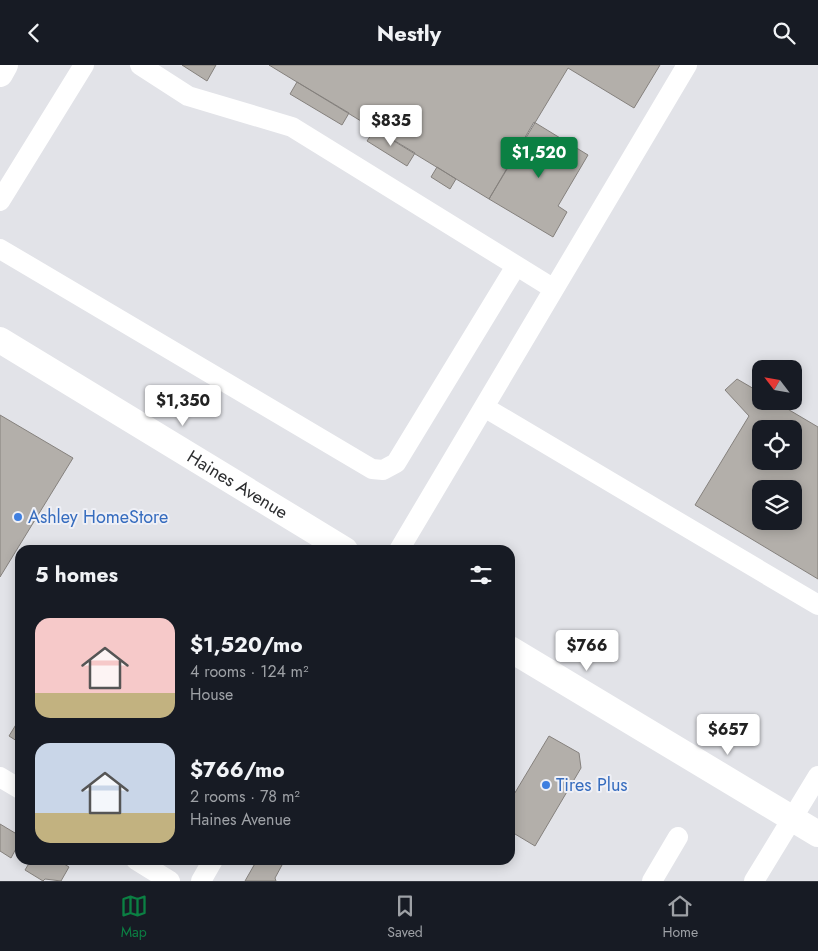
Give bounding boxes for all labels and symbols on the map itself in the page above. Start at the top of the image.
pin: $835 [361,104,421,147]
pin: $1,520 [498,137,580,179]
north arrow [752,360,802,410]
pin: $1,350 [142,385,224,427]
street label: Haines Avenue [182,444,293,525]
place label: Ashley HomeStore [28,504,168,530]
marker: Ashley HomeStore [12,511,24,523]
pin: $766 [557,629,617,672]
pin: $657 [698,713,758,756]
place label: Tires Plus [556,772,628,798]
marker: Tires Plus [540,779,552,791]

